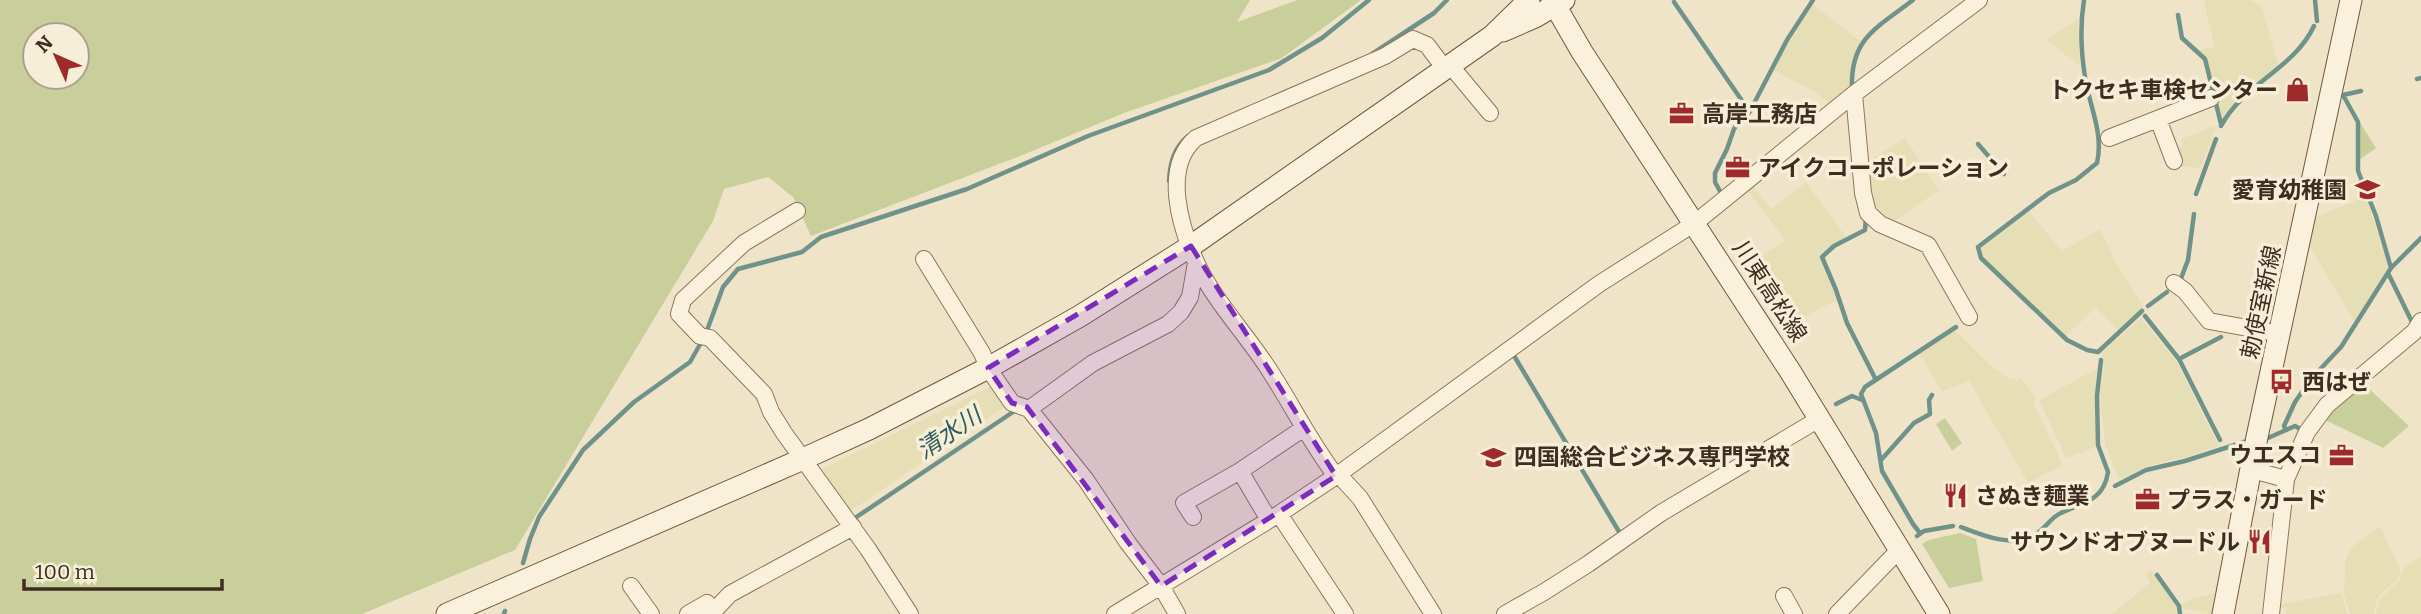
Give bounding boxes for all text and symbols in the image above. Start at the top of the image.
north arrow [21,21,91,91]
text: N [31,31,58,58]
place label: トクセキ車検センター [2048,76,2278,104]
shop icon: トクセキ車検センター [2284,76,2312,104]
office icon: 高岸工務店 [1668,100,1696,128]
place label: 高岸工務店 [1702,100,1817,128]
office icon: アイクコーポレーション [1724,154,1752,182]
place label: アイクコーポレーション [1758,154,2009,182]
place label: 愛育幼稚園 [2232,176,2347,204]
school or university icon: 愛育幼稚園 [2353,176,2381,204]
street label: 川東高松線 [1727,235,1813,347]
street label: 勅使室新線 [2235,243,2287,361]
bus stop icon: 西はぜ [2268,368,2296,396]
place label: 西はぜ [2302,368,2371,396]
water label: 清水川 [911,400,989,465]
place label: ウエスコ [2229,441,2321,469]
office icon: ウエスコ [2327,441,2355,469]
school or university icon: 四国総合ビジネス専門学校 [1480,443,1508,471]
place label: 四国総合ビジネス専門学校 [1514,443,1790,471]
restaurant icon: さぬき麺業 [1941,482,1969,510]
place label: さぬき麺業 [1975,482,2090,510]
office icon: プラス・ガード [2133,486,2161,514]
place label: プラス・ガード [2167,486,2328,514]
place label: サウンドオブヌードル [2010,528,2240,556]
restaurant icon: サウンドオブヌードル [2246,528,2274,556]
scale bar [24,548,222,592]
text: 100 m [35,559,95,585]

